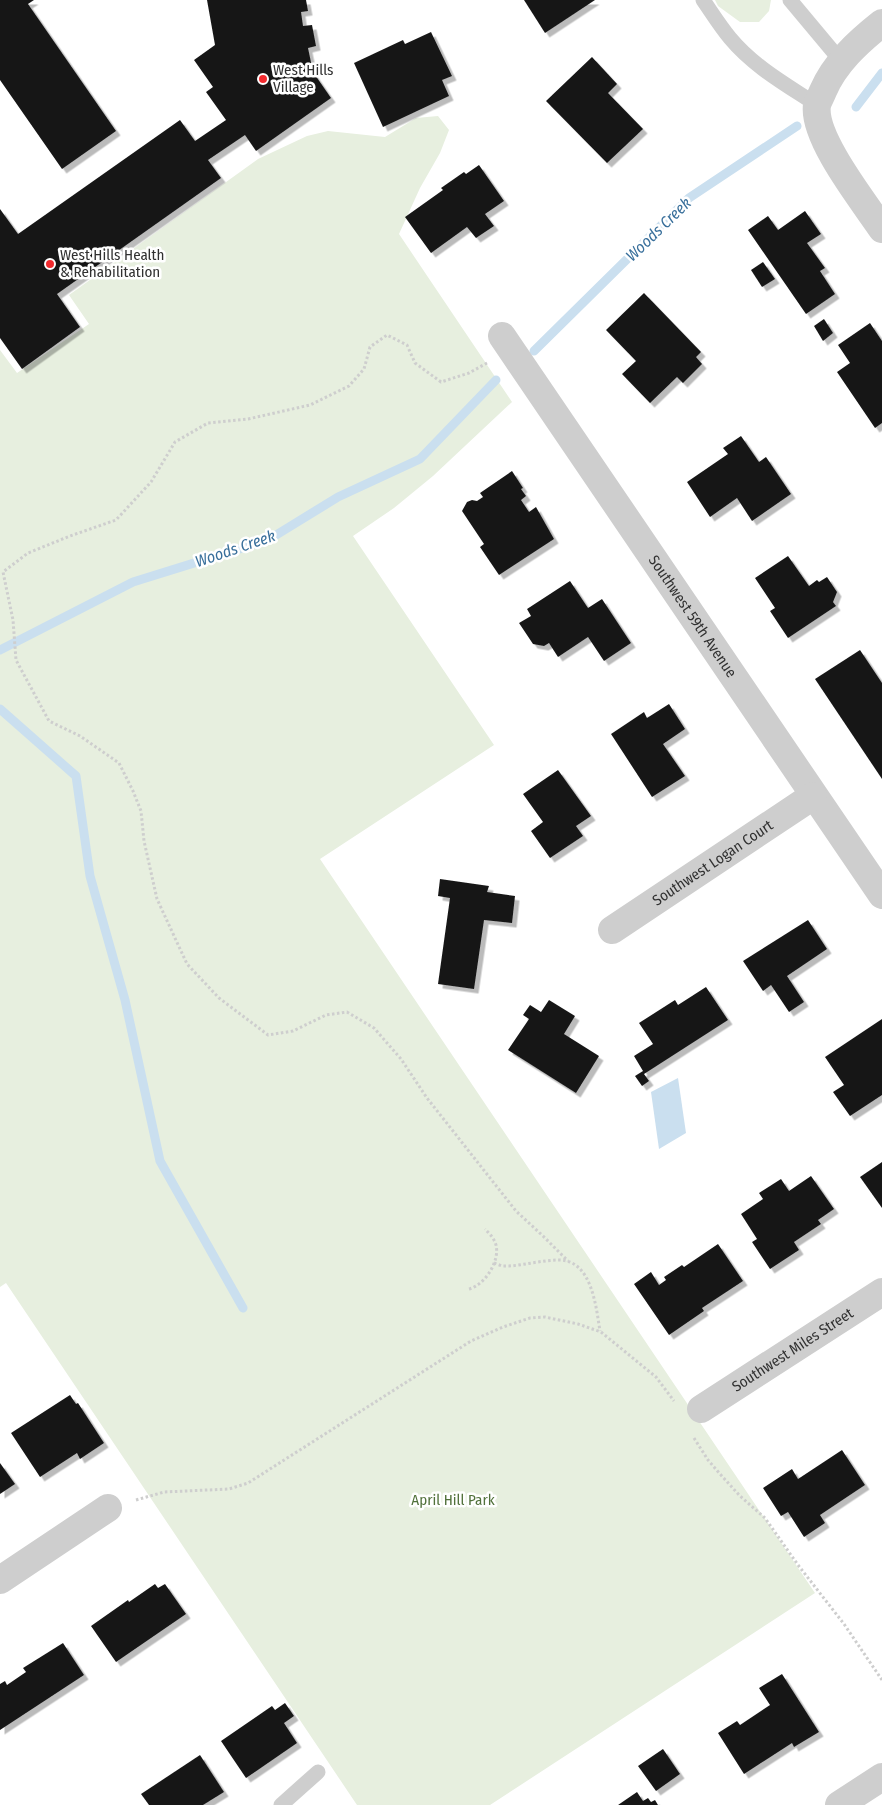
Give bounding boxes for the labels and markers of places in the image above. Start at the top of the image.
place label: West Hills Village [273,61,334,96]
marker: West Hills Village [257,73,269,85]
place label: West Hills Health & Rehabilitation [60,246,164,281]
marker: West Hills Health & Rehabilitation [44,258,56,270]

